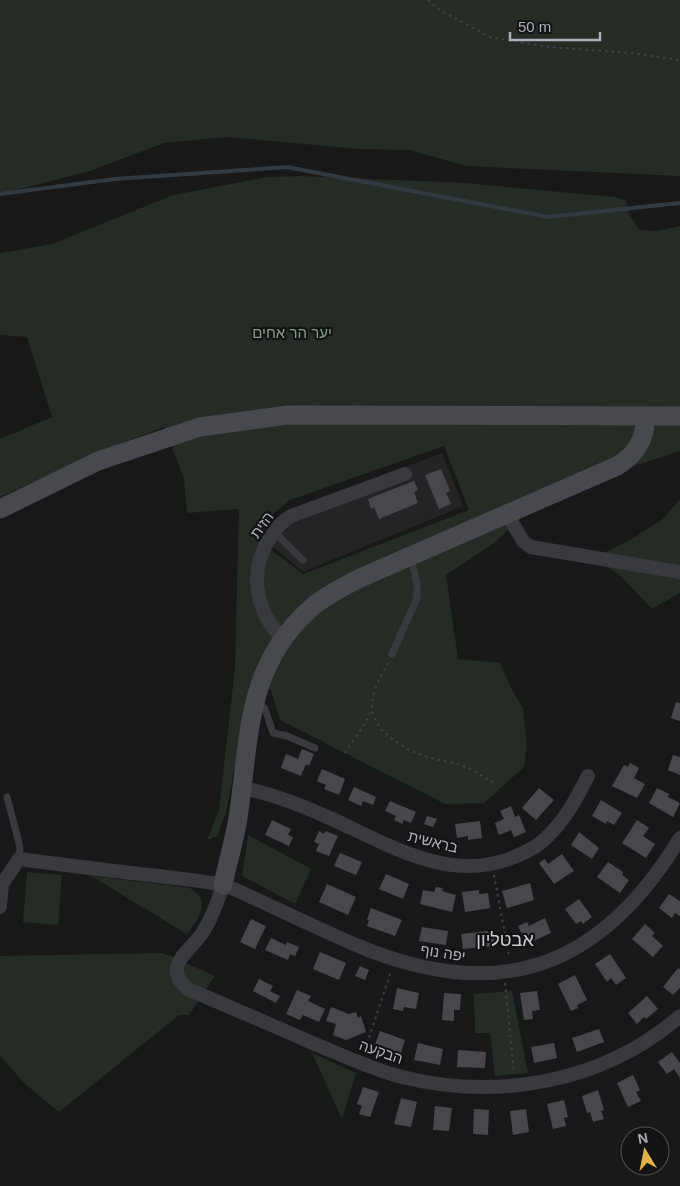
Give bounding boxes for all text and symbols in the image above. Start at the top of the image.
scale bar [510,10,600,42]
text: 50 m [518,18,551,35]
park label: יער הר אחים [252,324,332,341]
street label: הזית [246,508,277,541]
street label: בראשית [406,827,460,856]
district label: אבטליון [476,930,534,950]
street label: יפה נוף [419,941,467,964]
street label: הבקעה [357,1036,405,1067]
north arrow [620,1126,670,1176]
text: N [636,1129,649,1147]

